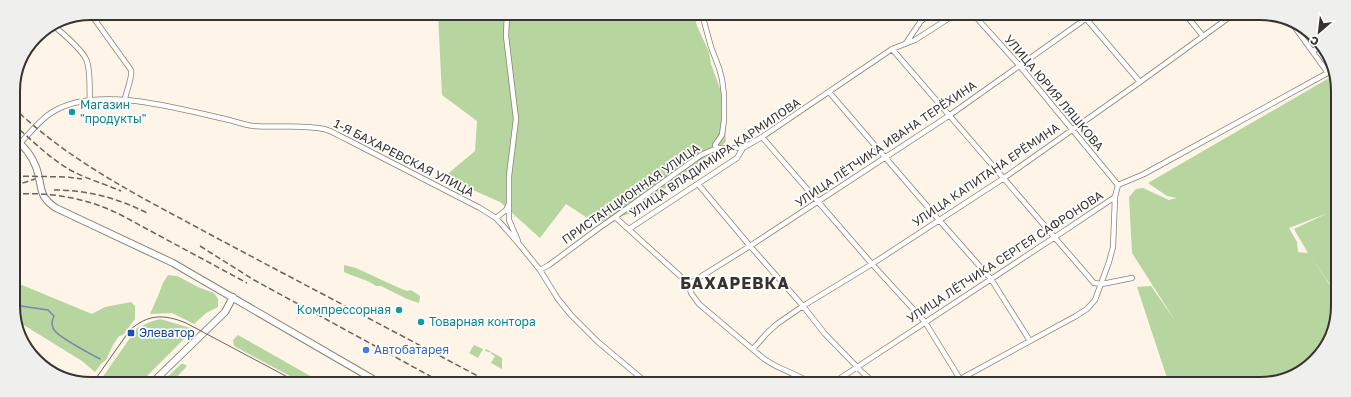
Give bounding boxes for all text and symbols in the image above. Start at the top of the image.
north arrow [1299,12,1339,52]
street label: УЛИЦА ЮРИЯ ЛЯШКОВА [1002,32,1107,154]
text: С [1307,34,1321,49]
street label: УЛИЦА ЛЁТЧИКА ИВАНА ТЕРЁХИНА [792,77,979,210]
street label: УЛИЦА ВЛАДИМИРА КАРМИЛОВА [626,95,803,221]
place label: Магазин "продукты" [80,97,146,126]
marker: Магазин "продукты" [67,107,77,117]
street label: 1-Я БАХАРЕВСКАЯ УЛИЦА [332,116,477,200]
street label: УЛИЦА КАПИТАНА ЕРЁМИНА [909,120,1062,230]
street label: ПРИСТАНЦИОННАЯ УЛИЦА [559,140,703,247]
street label: УЛИЦА ЛЁТЧИКА СЕРГЕЯ САФРОНОВА [904,187,1106,326]
district label: БАХАРЕВКА [680,273,790,293]
place label: Компрессорная [297,302,391,317]
marker: Компрессорная [394,305,404,315]
place label: Товарная контора [429,314,536,329]
marker: Товарная контора [416,317,426,327]
place label: Элеватор [139,325,195,340]
marker: Элеватор [126,328,136,338]
place label: Автобатарея [374,342,449,357]
marker: Автобатарея [361,345,371,355]

